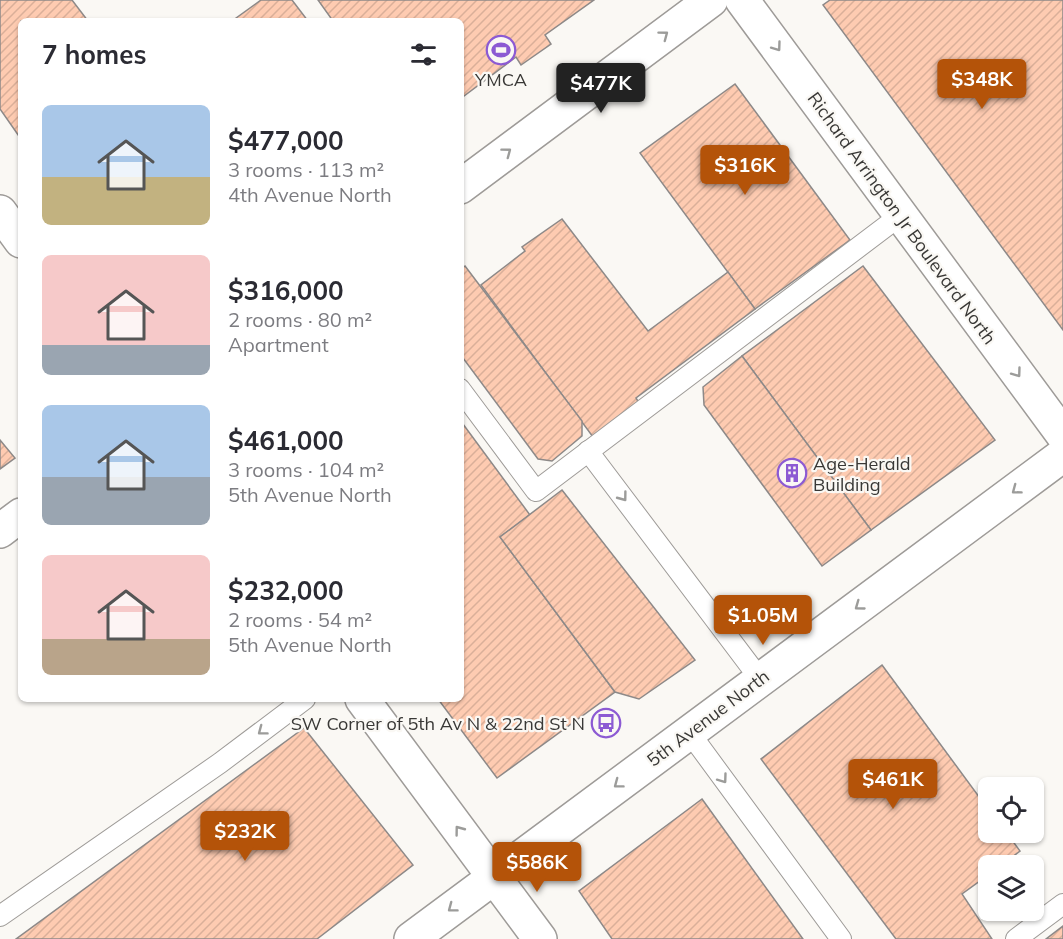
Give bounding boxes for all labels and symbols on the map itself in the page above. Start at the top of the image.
one-way arrow [657,32,668,43]
sports icon: YMCA [485,34,517,66]
one-way arrow [770,41,781,52]
pin: $348K [940,59,1024,110]
pin: $477K [559,63,643,114]
place label: YMCA [474,68,527,91]
street label: Richard Arrington Jr Boulevard North [803,87,1001,349]
pin: $316K [703,145,787,196]
one-way arrow [501,148,512,159]
one-way arrow [1010,366,1021,377]
place label: Age-Herald Building [813,452,911,496]
building icon: Age-Herald Building [776,457,808,489]
one-way arrow [1012,483,1023,494]
one-way arrow [616,491,627,502]
pin: $1.05M [714,595,812,646]
one-way arrow [855,599,866,610]
street label: 5th Avenue North [642,664,774,772]
bus stop icon: SW Corner of 5th Av N & 22nd St N [590,707,622,739]
place label: SW Corner of 5th Av N & 22nd St N [291,712,585,735]
one-way arrow [258,724,269,735]
pin: $461K [851,759,935,810]
one-way arrow [716,773,727,784]
one-way arrow [614,777,625,788]
pin: $232K [203,811,287,862]
one-way arrow [455,826,466,837]
pin: $586K [495,842,579,893]
one-way arrow [448,901,459,912]

